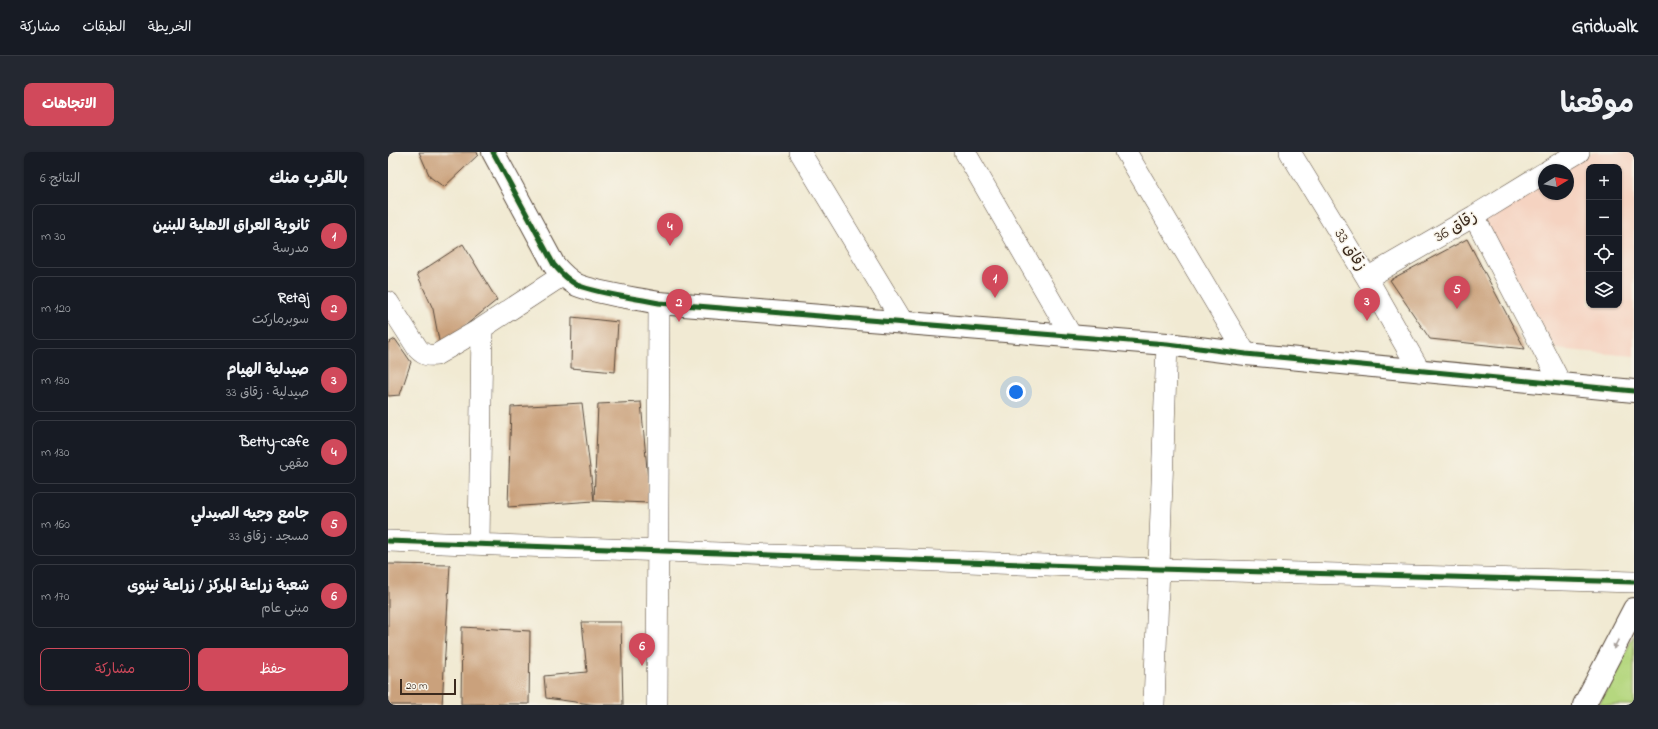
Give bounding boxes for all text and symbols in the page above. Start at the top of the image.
text: Gridwalk [1572,14,1638,41]
text: مشاركة [20,17,60,38]
text: الطبقات [82,17,126,38]
text: الخريطة [148,17,191,38]
button: الاتجاهات [24,83,114,126]
text: موقعنا [1560,85,1634,126]
north arrow [1538,164,1574,200]
map controls [1586,164,1622,308]
button: + [1586,164,1622,200]
text: بالقرب منك [269,166,348,191]
text: النتائج: 6 [40,169,80,188]
button: − [1586,200,1622,236]
street label: زقاق 36 [1430,205,1482,249]
pin: 4 [657,213,683,246]
text: ثانوية العراق الاهلية للبنين [153,215,309,237]
street label: زقاق 33 [1328,224,1372,276]
text: 30 m [41,227,65,246]
text: 1 [332,227,336,246]
button: locate [1586,236,1622,272]
text: مدرسة [273,239,309,258]
pin: 1 [982,265,1008,298]
button: layers [1586,272,1622,308]
pin: 5 [1444,276,1470,309]
text: Retaj [278,287,309,309]
pin: 3 [1354,288,1380,321]
pin: 2 [666,289,692,322]
text: 120 m [41,299,71,318]
text: 2 [331,299,337,318]
text: سوبرماركت [252,310,309,329]
text: صيدلية الهيام [227,359,309,381]
text: 130 m [41,371,69,390]
text: 3 [331,371,337,390]
your location [1006,382,1026,402]
text: صيدلية · زقاق 33 [226,383,309,402]
text: Betty-cafe [240,431,309,453]
text: 130 m [41,443,69,462]
text: 4 [331,443,337,462]
text: مقهى [279,454,309,473]
text: جامع وجيه الصيدلي [191,503,309,525]
text: 160 m [41,515,70,534]
text: 5 [330,515,338,534]
text: مسجد · زقاق 33 [229,527,309,546]
text: شعبة زراعة المركز / زراعة نينوى [127,575,309,597]
text: 170 m [41,587,69,606]
text: 6 [331,587,337,606]
text: مبنى عام [261,599,309,618]
pin: 6 [629,633,655,666]
one-way arrow [1613,638,1619,650]
button: مشاركة [40,648,190,691]
button: حفظ [198,648,348,691]
scale bar [400,677,456,696]
text: 20 m [406,678,428,694]

